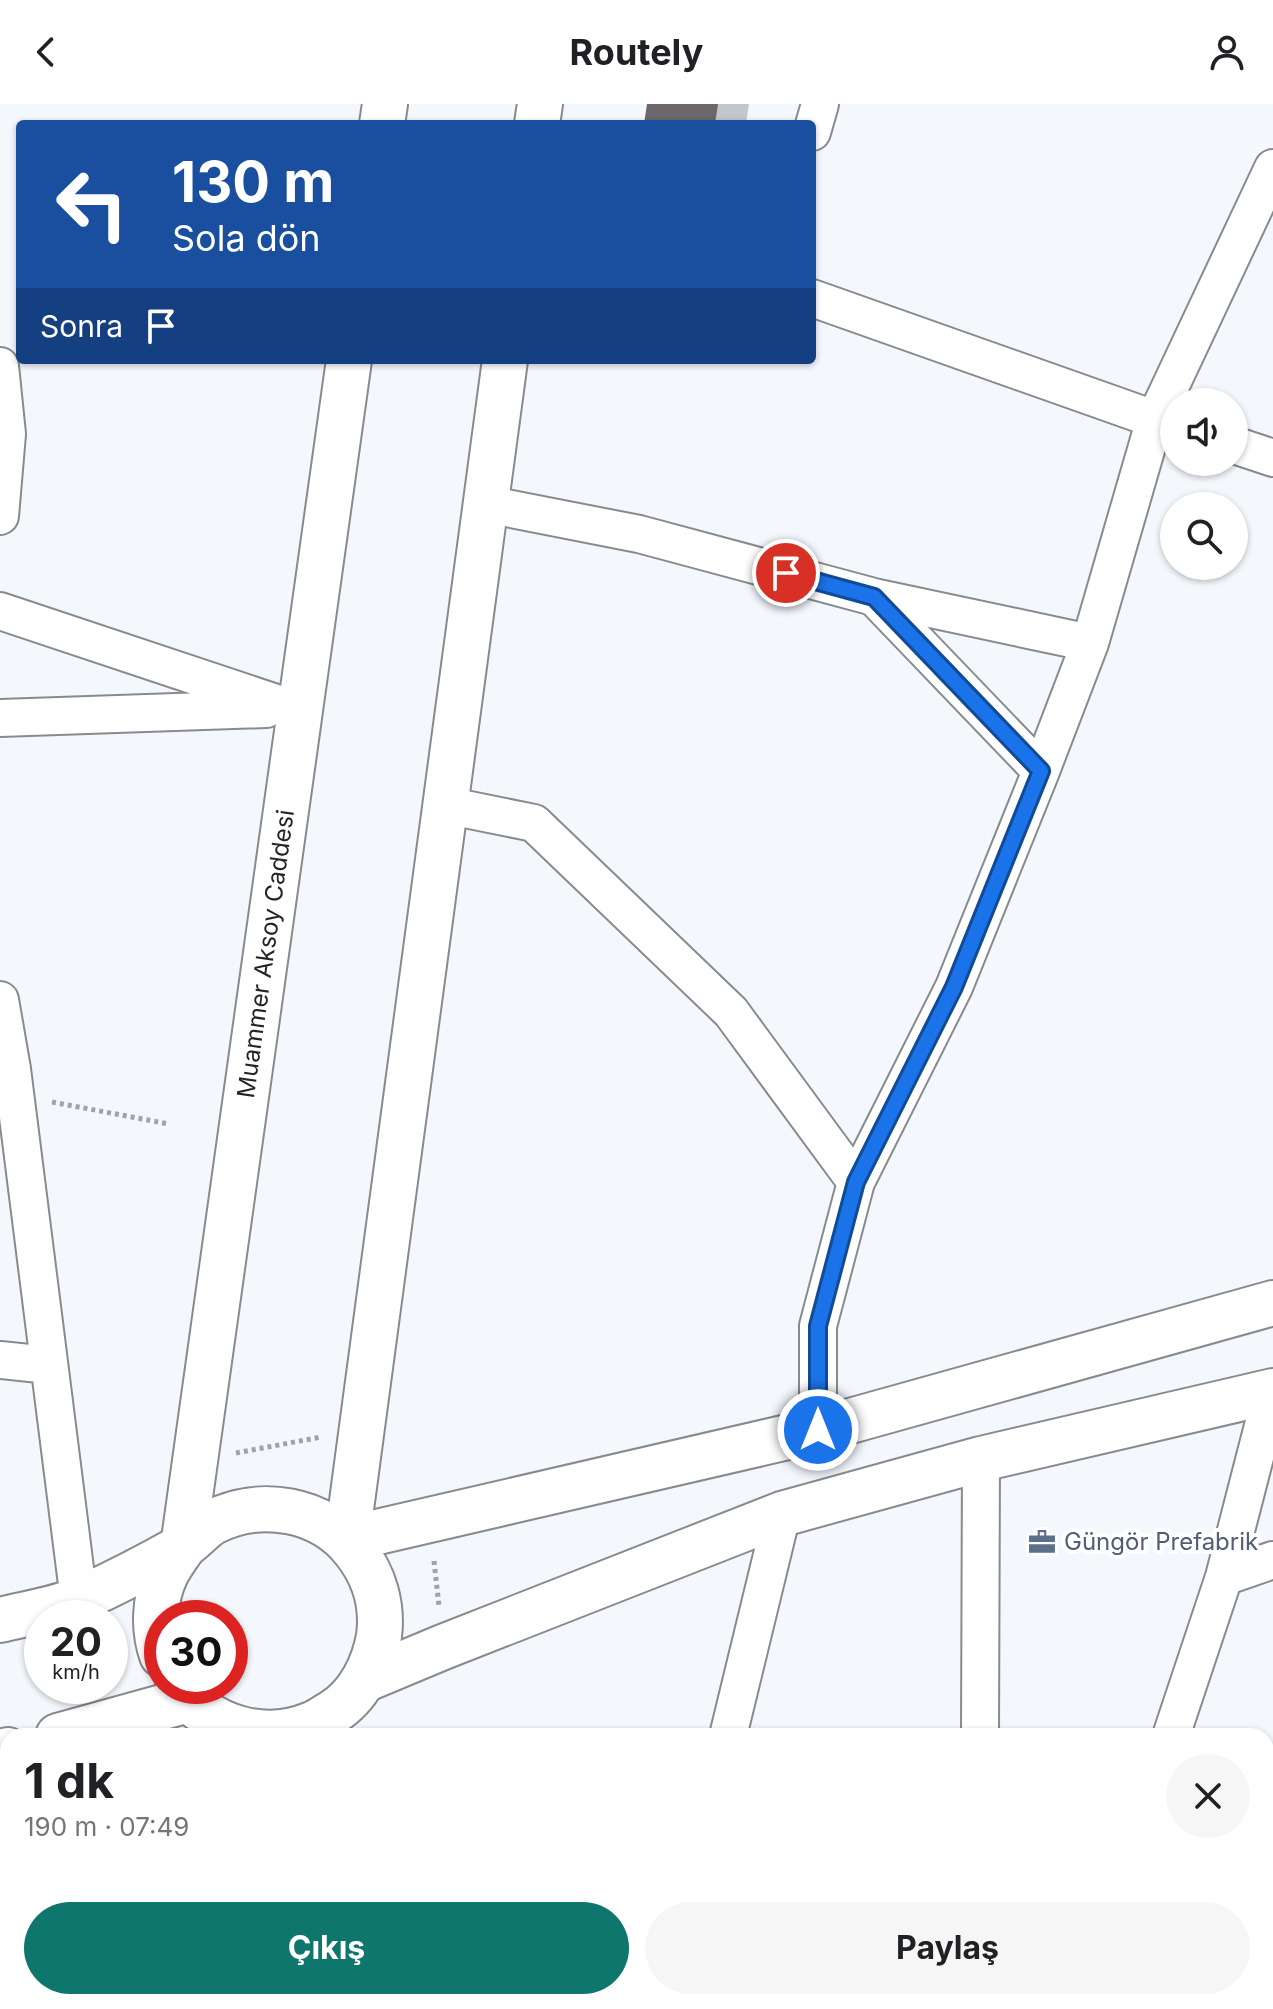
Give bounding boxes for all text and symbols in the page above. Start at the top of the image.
icon: back [24,30,68,74]
text: Routely [570,30,703,74]
icon: person [1205,30,1249,74]
text: 130 m [172,148,334,216]
icon: left [40,152,144,256]
text: Sola dön [172,216,321,260]
icon: arrive [139,304,183,348]
text: Sonra [40,308,123,344]
map controls [1160,388,1248,580]
button: sound [1160,388,1248,476]
button: search [1160,492,1248,580]
pin [752,539,820,607]
icon: arrive [764,551,808,595]
street label: Muammer Aksoy Caddesi [231,808,300,1100]
position arrow [776,1388,860,1472]
office icon: Güngör Prefabrik [1027,1527,1057,1557]
place label: Güngör Prefabrik [1064,1527,1258,1556]
speed limit sign: 30 [144,1600,248,1704]
text: 20 [50,1617,102,1666]
text: km/h [52,1660,100,1684]
text: 1 dk [24,1751,114,1810]
button: close [1166,1754,1250,1838]
text: 190 m · 07:49 [24,1811,189,1842]
button: Çıkış [24,1902,629,1994]
button: Paylaş [645,1902,1250,1994]

